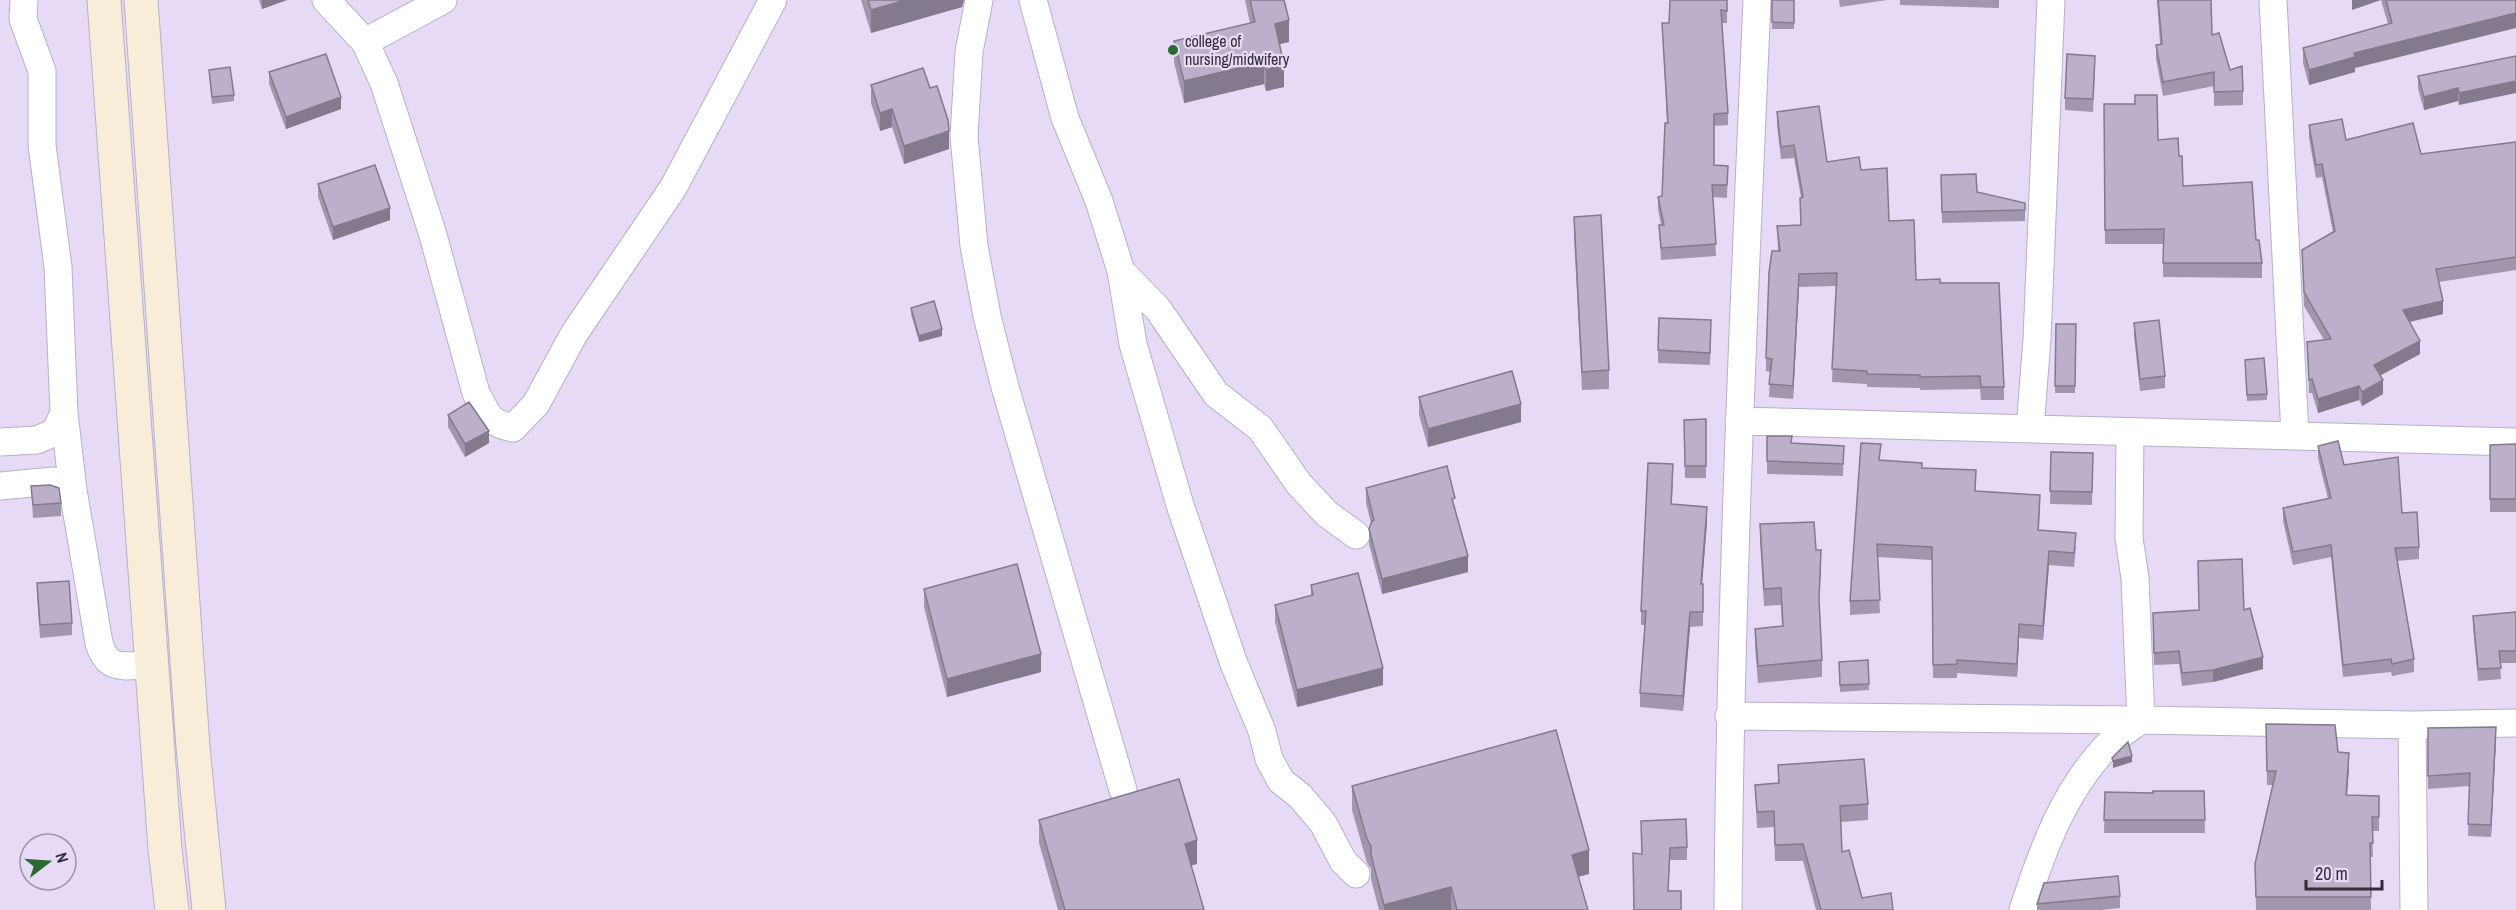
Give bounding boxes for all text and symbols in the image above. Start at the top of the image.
place label: college of nursing/midwifery [1185,30,1290,70]
marker: college of nursing/midwifery [1166,43,1180,57]
north arrow [18,832,78,892]
text: N [50,850,74,865]
scale bar [2306,853,2382,891]
text: 20 m [2315,861,2348,886]

